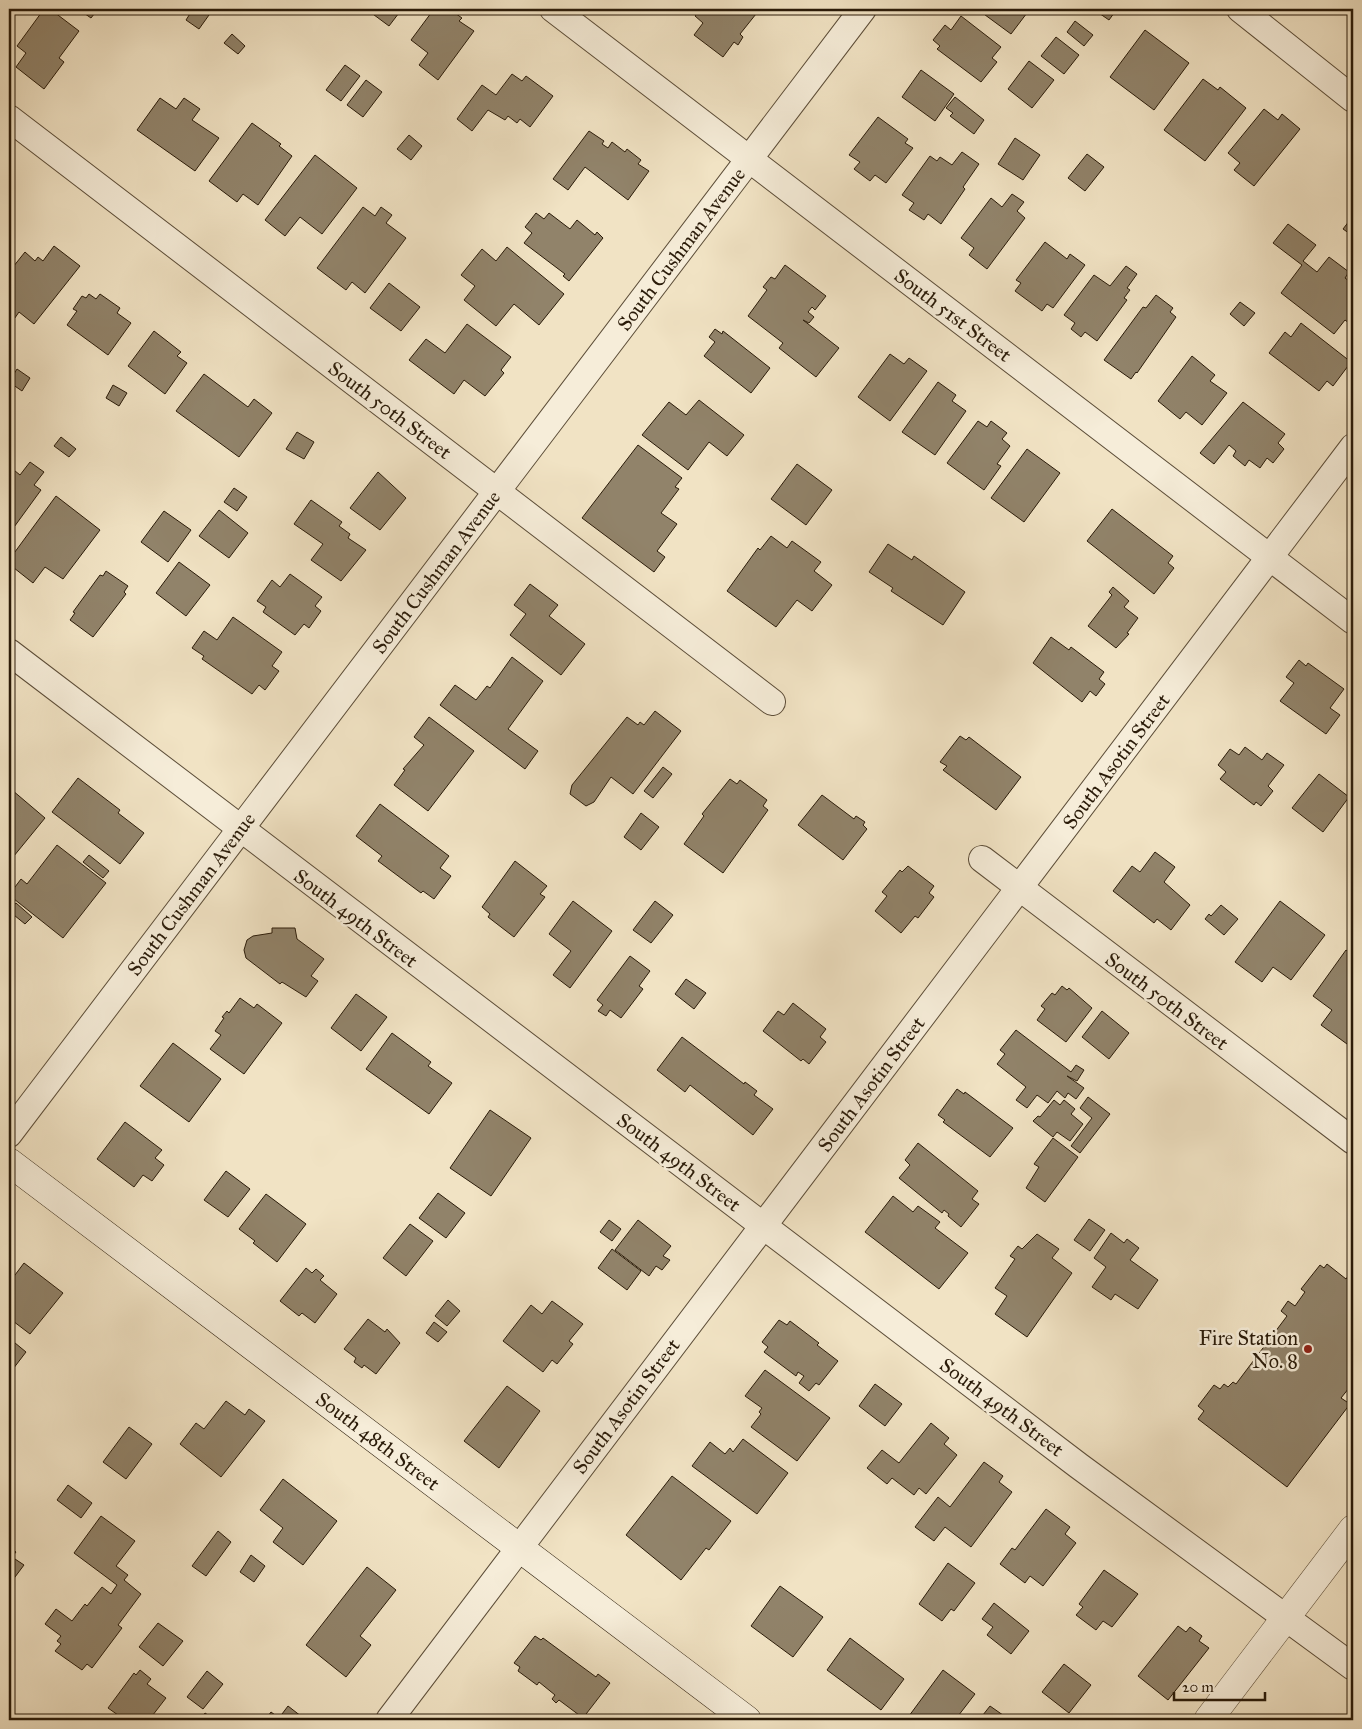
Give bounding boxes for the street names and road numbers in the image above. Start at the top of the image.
street label: South Cushman Avenue [612,163,750,335]
street label: South 51st Street [890,263,1016,367]
street label: South 50th Street [324,356,456,464]
street label: South Cushman Avenue [367,486,505,658]
street label: South Asotin Street [1057,689,1175,833]
street label: South Cushman Avenue [122,808,260,980]
street label: South 49th Street [289,864,423,972]
street label: South 50th Street [1101,947,1233,1055]
street label: South Asotin Street [812,1012,930,1156]
street label: South 49th Street [612,1108,746,1216]
street label: South Asotin Street [567,1334,685,1478]
street label: South 49th Street [935,1353,1069,1461]
street label: South 48th Street [311,1387,445,1495]

